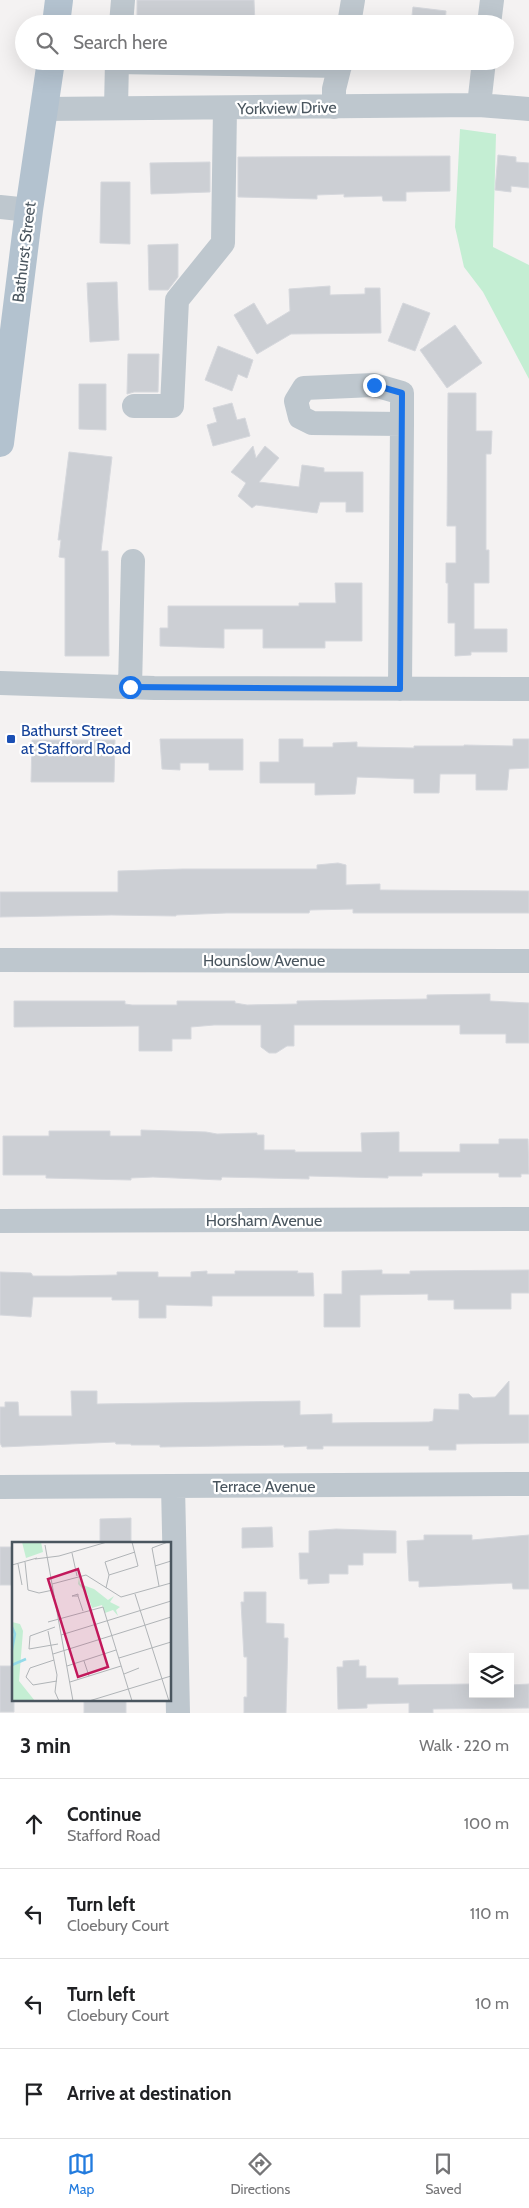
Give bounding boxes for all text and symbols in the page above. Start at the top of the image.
search box [15,15,514,70]
icon: search [33,29,61,57]
text: Search here [73,31,167,54]
street label: Yorkview Drive [236,98,337,118]
street label: Bathurst Street [8,200,40,303]
route end [363,374,386,397]
route start [119,676,142,699]
place label: Bathurst Street at Stafford Road [21,721,131,758]
marker: Bathurst Street at Stafford Road [5,733,17,745]
street label: Hounslow Avenue [203,951,325,970]
street label: Horsham Avenue [206,1211,322,1230]
street label: Terrace Avenue [213,1477,315,1496]
inset map [12,1542,171,1700]
map controls [469,1653,514,1698]
button: layers [469,1653,514,1698]
text: 3 min [20,1733,71,1758]
text: Walk · 220 m [419,1736,509,1755]
text: Continue [67,1803,141,1826]
icon: ahead [20,1810,48,1838]
text: 100 m [464,1814,509,1833]
text: Stafford Road [67,1826,160,1845]
text: Turn left [67,1893,135,1916]
icon: left [20,1900,48,1928]
text: 110 m [470,1904,509,1923]
text: Cloebury Court [67,1916,169,1935]
text: Turn left [67,1983,135,2006]
icon: left [20,1990,48,2018]
text: 10 m [475,1994,509,2013]
text: Cloebury Court [67,2006,169,2025]
icon: arrive [20,2080,48,2108]
text: Arrive at destination [67,2082,231,2105]
tab: Map [67,2150,95,2198]
tab: Directions [230,2150,290,2198]
tab: Saved [425,2150,462,2198]

